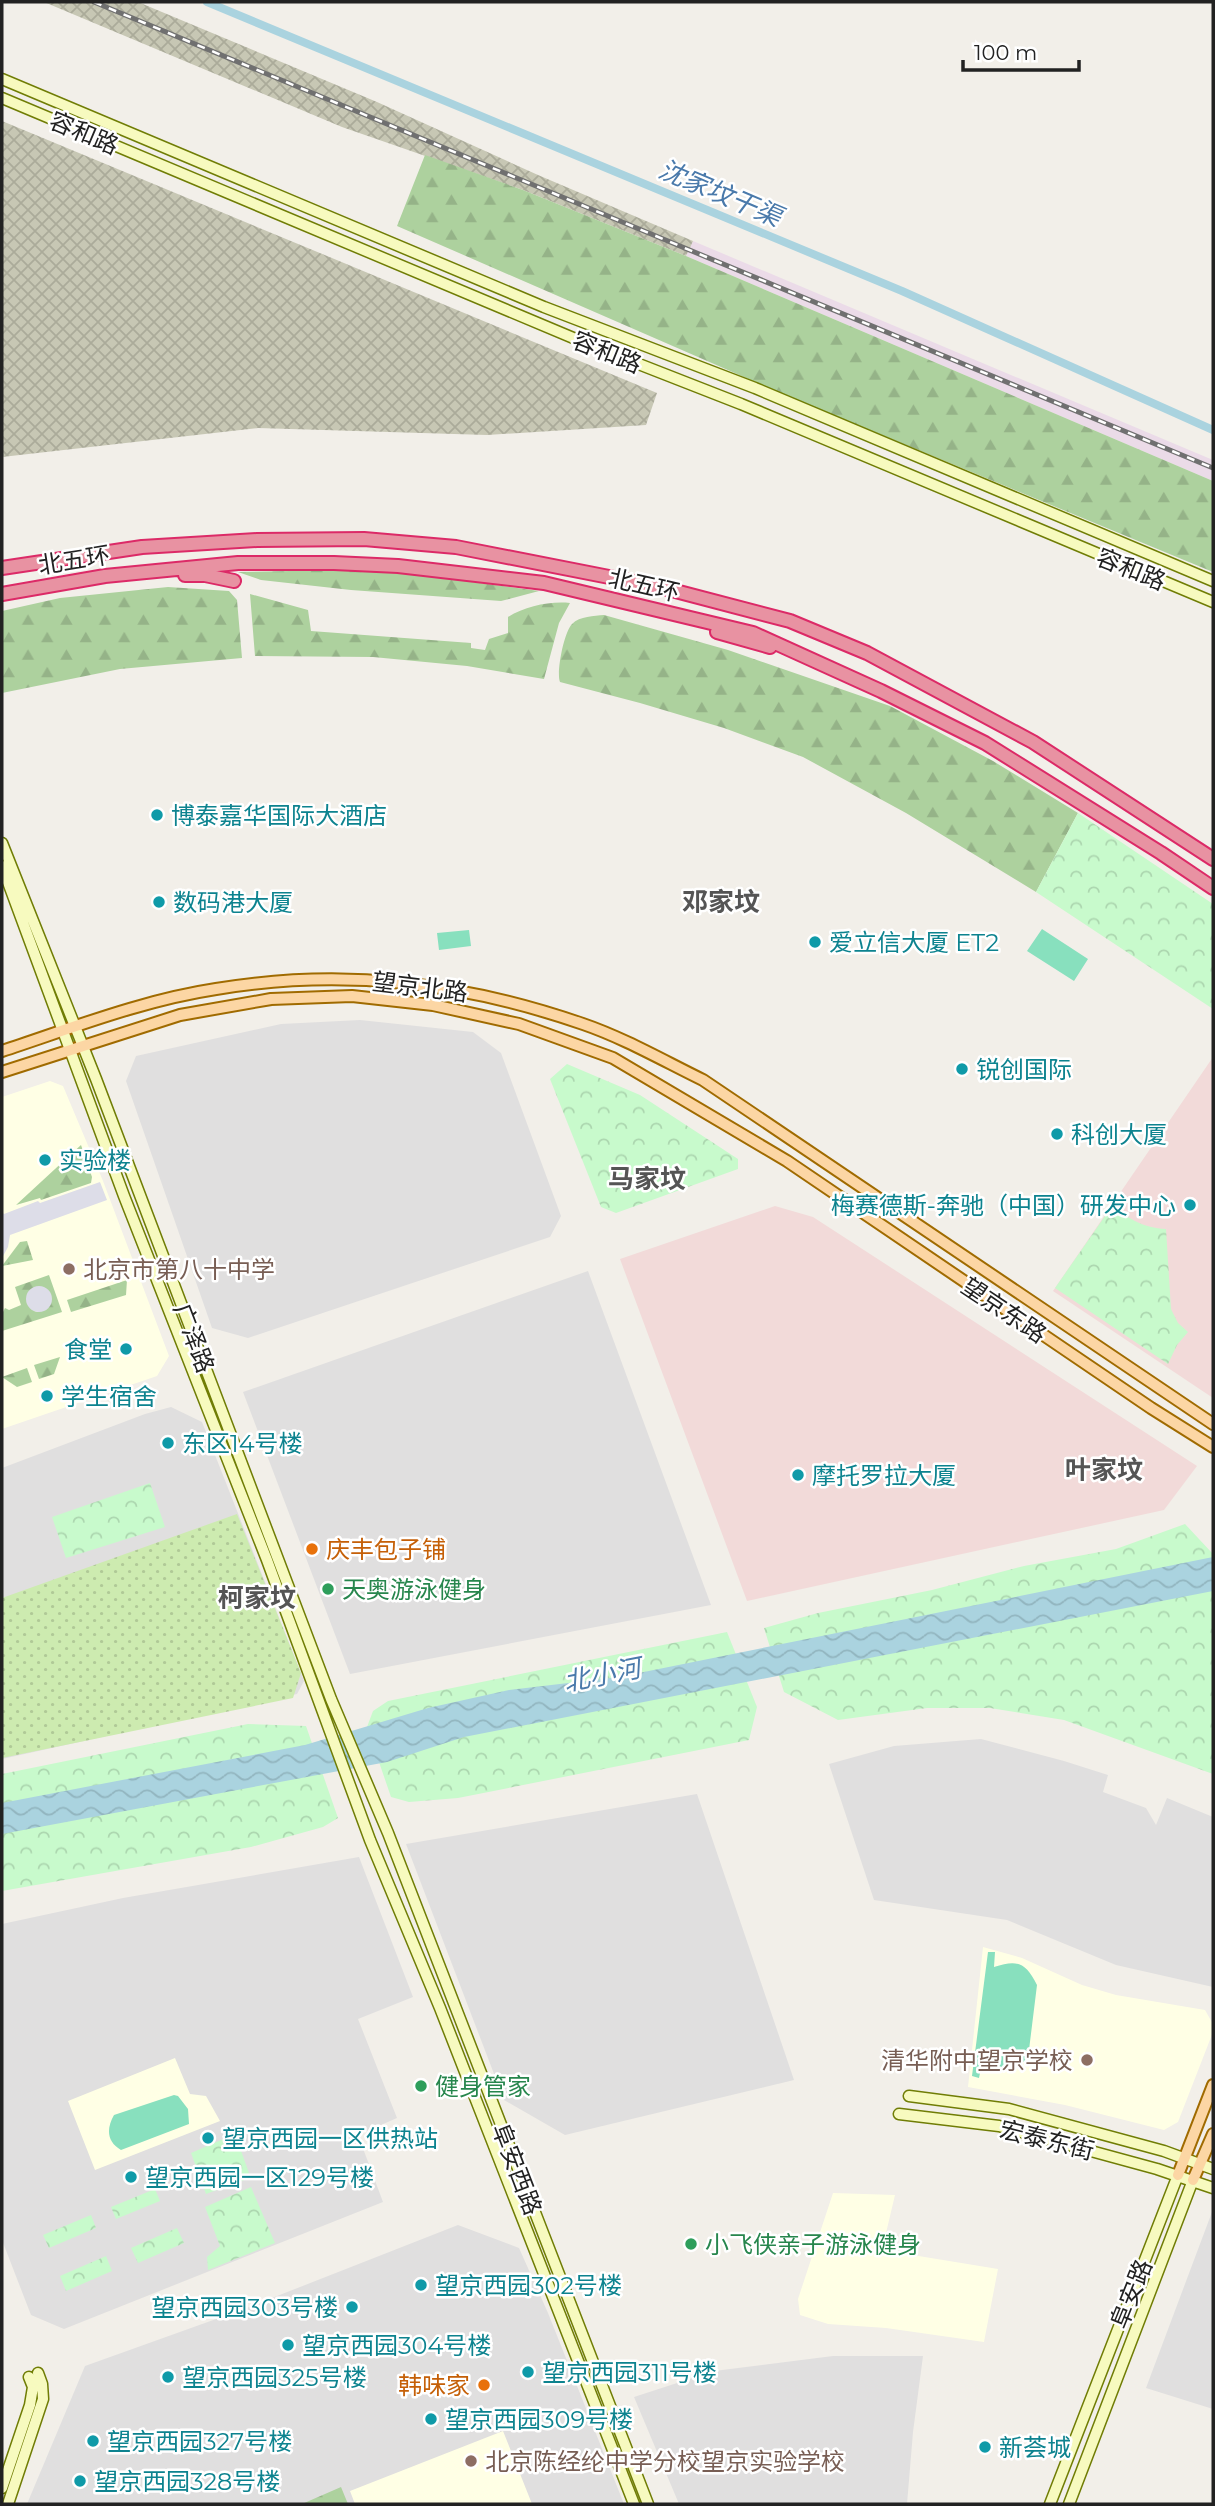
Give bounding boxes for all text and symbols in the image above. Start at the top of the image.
scale bar [963,28,1078,72]
text: 100 m [974,40,1037,65]
street label: 容和路 [45,106,123,160]
water label: 沈家坟干渠 [654,153,790,235]
street label: 容和路 [568,325,646,379]
street label: 北五环 [36,540,112,580]
street label: 容和路 [1092,542,1170,596]
street label: 北五环 [606,563,682,607]
place label: 博泰嘉华国际大酒店 [171,801,387,830]
marker: 博泰嘉华国际大酒店 [149,807,165,823]
district label: 邓家坟 [682,886,760,918]
place label: 数码港大厦 [173,888,293,917]
marker: 数码港大厦 [151,894,167,910]
place label: 爱立信大厦 ET2 [829,928,999,957]
marker: 爱立信大厦 ET2 [807,934,823,950]
street label: 望京北路 [371,967,469,1007]
place label: 锐创国际 [976,1055,1072,1084]
marker: 锐创国际 [954,1061,970,1077]
place label: 科创大厦 [1071,1120,1167,1149]
marker: 科创大厦 [1049,1126,1065,1142]
place label: 实验楼 [59,1146,131,1175]
marker: 实验楼 [37,1152,53,1168]
district label: 马家坟 [608,1163,686,1195]
place label: 梅赛德斯-奔驰（中国）研发中心 [831,1191,1176,1220]
marker: 梅赛德斯-奔驰（中国）研发中心 [1182,1197,1198,1213]
place label: 北京市第八十中学 [83,1255,275,1284]
marker: 北京市第八十中学 [61,1261,77,1277]
street label: 望京东路 [956,1271,1052,1349]
street label: 广泽路 [168,1299,220,1377]
place label: 食堂 [64,1335,112,1364]
marker: 食堂 [118,1341,134,1357]
place label: 学生宿舍 [61,1382,157,1411]
marker: 学生宿舍 [39,1388,55,1404]
place label: 东区14号楼 [182,1429,303,1458]
marker: 东区14号楼 [160,1435,176,1451]
district label: 叶家坟 [1065,1454,1143,1486]
place label: 摩托罗拉大厦 [812,1461,956,1490]
marker: 摩托罗拉大厦 [790,1467,806,1483]
place label: 庆丰包子铺 [326,1535,446,1564]
marker: 庆丰包子铺 [304,1541,320,1557]
place label: 天奥游泳健身 [342,1575,486,1604]
marker: 天奥游泳健身 [320,1581,336,1597]
district label: 柯家坟 [218,1582,296,1614]
water label: 北小河 [561,1651,648,1698]
place label: 清华附中望京学校 [881,2046,1073,2075]
marker: 清华附中望京学校 [1079,2052,1095,2068]
place label: 健身管家 [435,2072,531,2101]
marker: 健身管家 [413,2078,429,2094]
street label: 宏泰东街 [997,2114,1097,2166]
street label: 阜安西路 [486,2119,548,2219]
place label: 望京西园一区供热站 [222,2124,438,2153]
marker: 望京西园一区供热站 [200,2130,216,2146]
place label: 望京西园一区129号楼 [145,2163,374,2192]
marker: 望京西园一区129号楼 [123,2169,139,2185]
place label: 小飞侠亲子游泳健身 [705,2230,921,2259]
marker: 小飞侠亲子游泳健身 [683,2236,699,2252]
street label: 阜安路 [1104,2255,1158,2333]
place label: 望京西园302号楼 [435,2271,622,2300]
marker: 望京西园302号楼 [413,2277,429,2293]
place label: 望京西园303号楼 [151,2293,338,2322]
marker: 望京西园303号楼 [344,2299,360,2315]
place label: 望京西园304号楼 [302,2331,491,2360]
marker: 望京西园304号楼 [280,2337,296,2353]
place label: 望京西园311号楼 [542,2358,717,2387]
place label: 望京西园325号楼 [182,2363,367,2392]
marker: 望京西园311号楼 [520,2364,536,2380]
marker: 望京西园325号楼 [160,2369,176,2385]
place label: 韩味家 [398,2371,470,2400]
marker: 韩味家 [476,2377,492,2393]
place label: 望京西园309号楼 [445,2405,633,2434]
marker: 望京西园309号楼 [423,2411,439,2427]
place label: 望京西园327号楼 [107,2427,292,2456]
marker: 望京西园327号楼 [85,2433,101,2449]
place label: 新荟城 [999,2433,1071,2462]
marker: 新荟城 [977,2439,993,2455]
place label: 北京陈经纶中学分校望京实验学校 [485,2447,845,2476]
marker: 北京陈经纶中学分校望京实验学校 [463,2453,479,2469]
place label: 望京西园328号楼 [94,2467,280,2496]
marker: 望京西园328号楼 [72,2473,88,2489]

